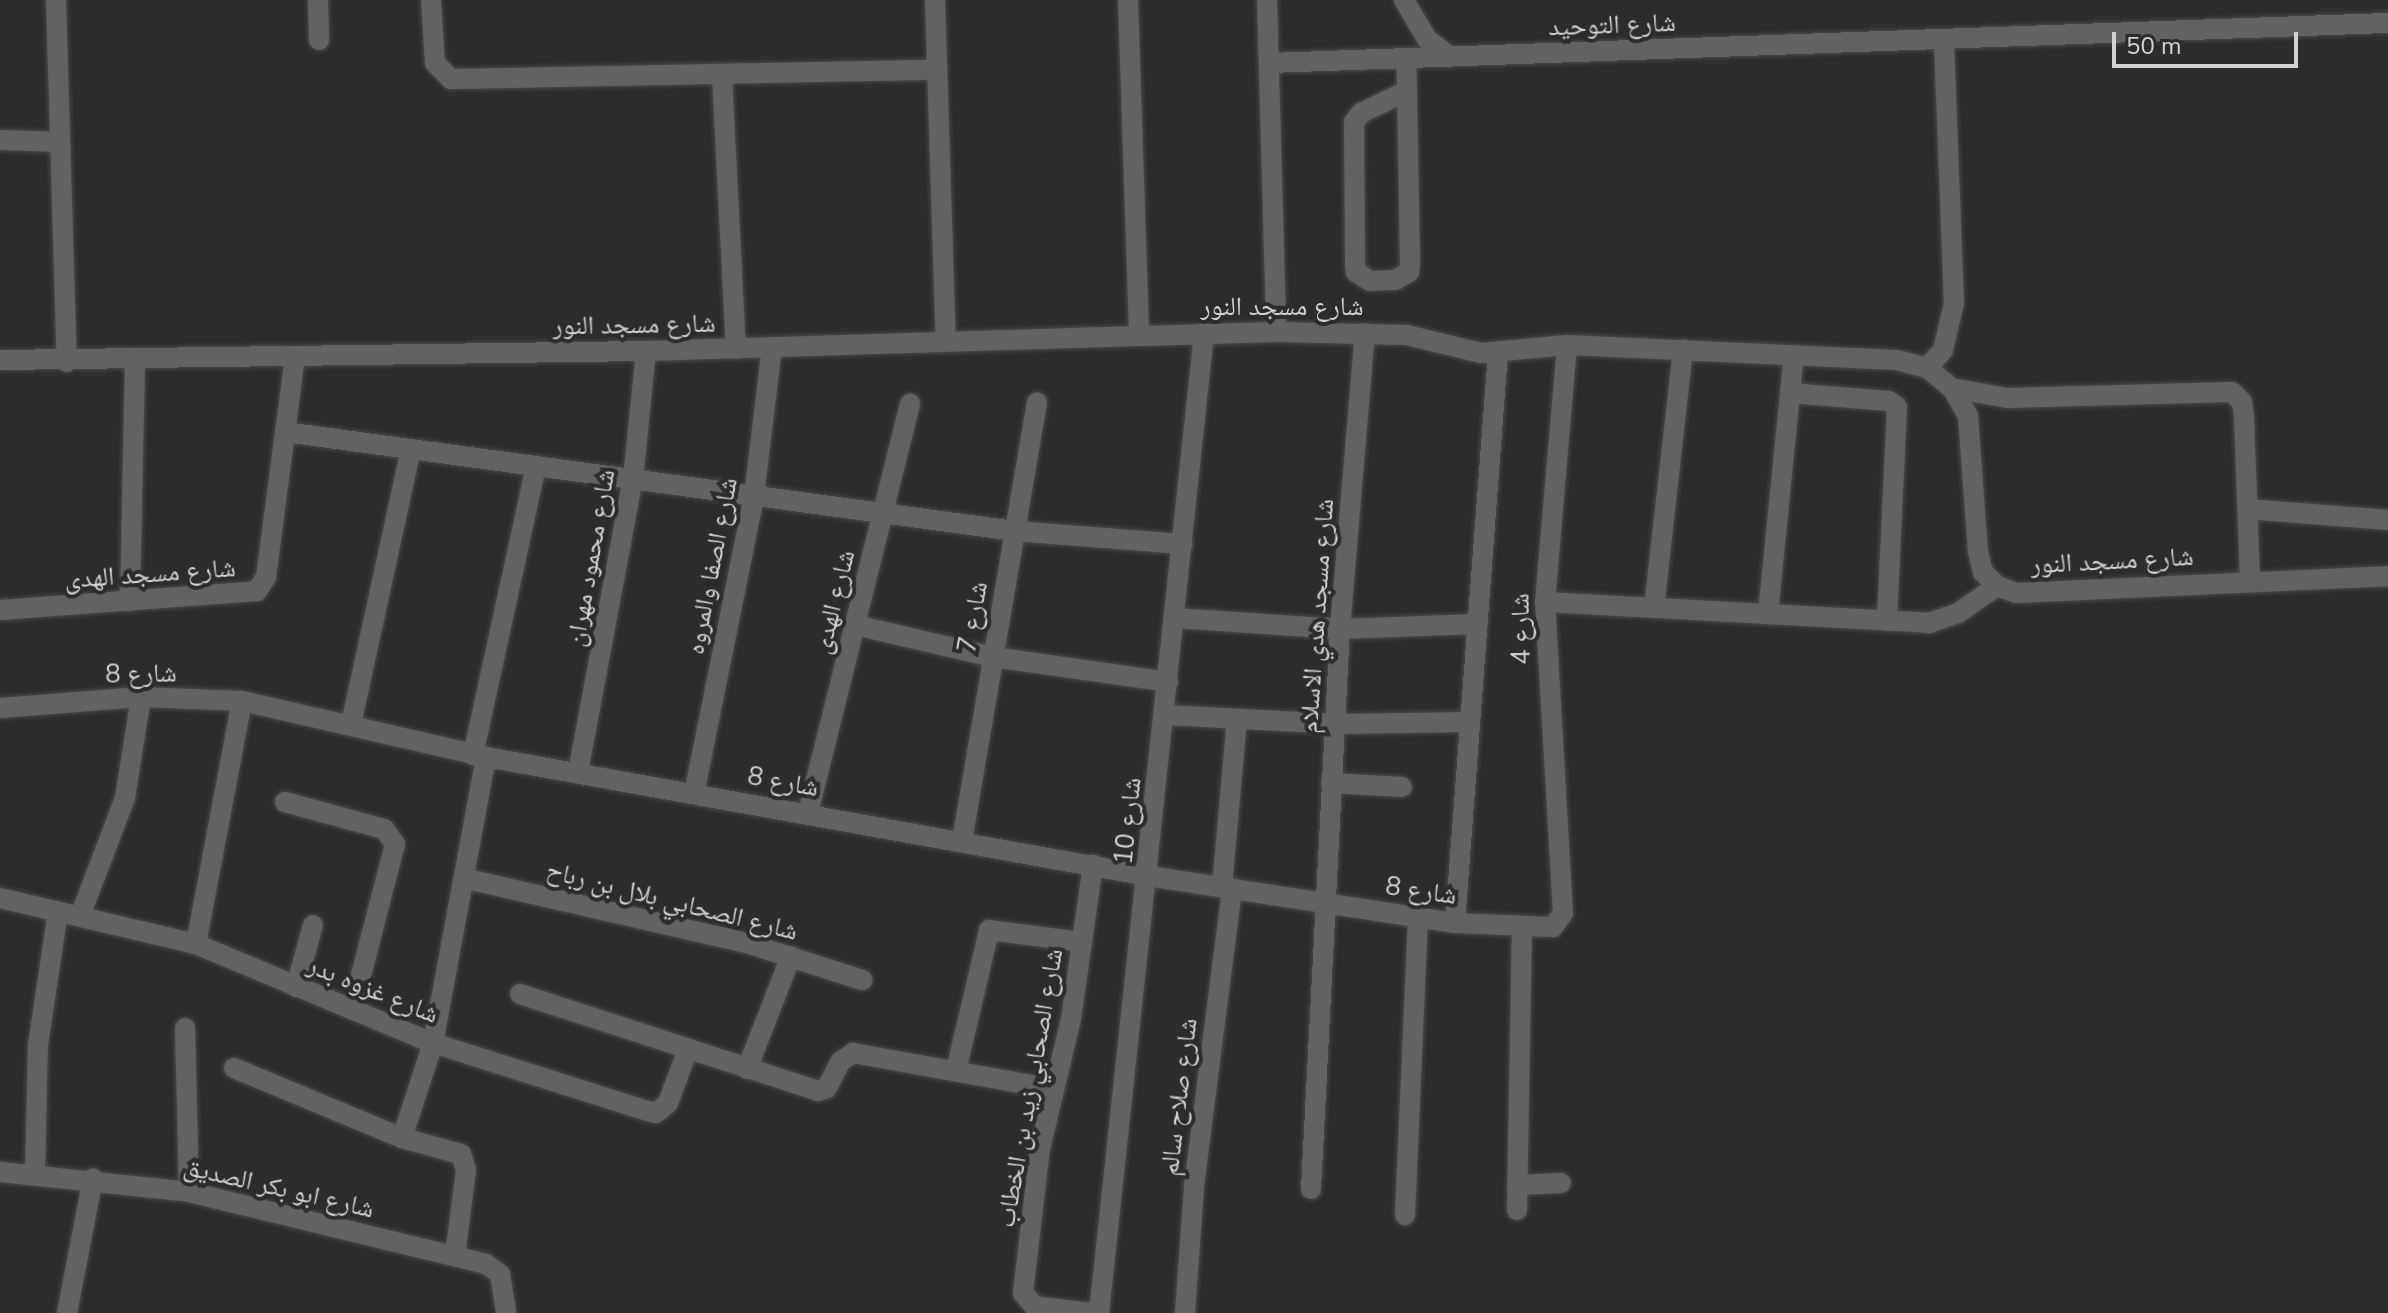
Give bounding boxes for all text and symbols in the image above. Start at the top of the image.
street label: شارع التوحيد [1548,7,1676,43]
scale bar [2116,16,2302,66]
text: 50 m [2126,30,2182,62]
street label: شارع مسجد النور [1200,291,1364,323]
street label: شارع مسجد النور [552,308,716,342]
street label: شارع محمود مهران [560,467,622,649]
street label: شارع الصفا والمروه [680,475,744,657]
street label: شارع مسجد هدي الاسلام [1293,498,1341,734]
street label: شارع مسجد النور [2030,541,2194,581]
street label: شارع الهدى [806,547,862,657]
street label: شارع مسجد الهدى [63,552,237,596]
street label: شارع 7 [951,579,995,655]
street label: شارع 4 [1505,593,1537,665]
street label: شارع 8 [105,658,177,690]
street label: شارع 8 [745,760,821,804]
street label: شارع 10 [1108,776,1148,866]
street label: شارع الصحابي بلال بن رباح [543,855,801,947]
street label: شارع 8 [1383,871,1459,911]
street label: شارع الصحابي زيد بن الخطاب [990,946,1070,1230]
street label: شارع غزوه بدر [303,950,443,1030]
street label: شارع صلاح سالم [1154,1016,1204,1178]
street label: شارع ابو بكر الصديق [181,1151,377,1225]

